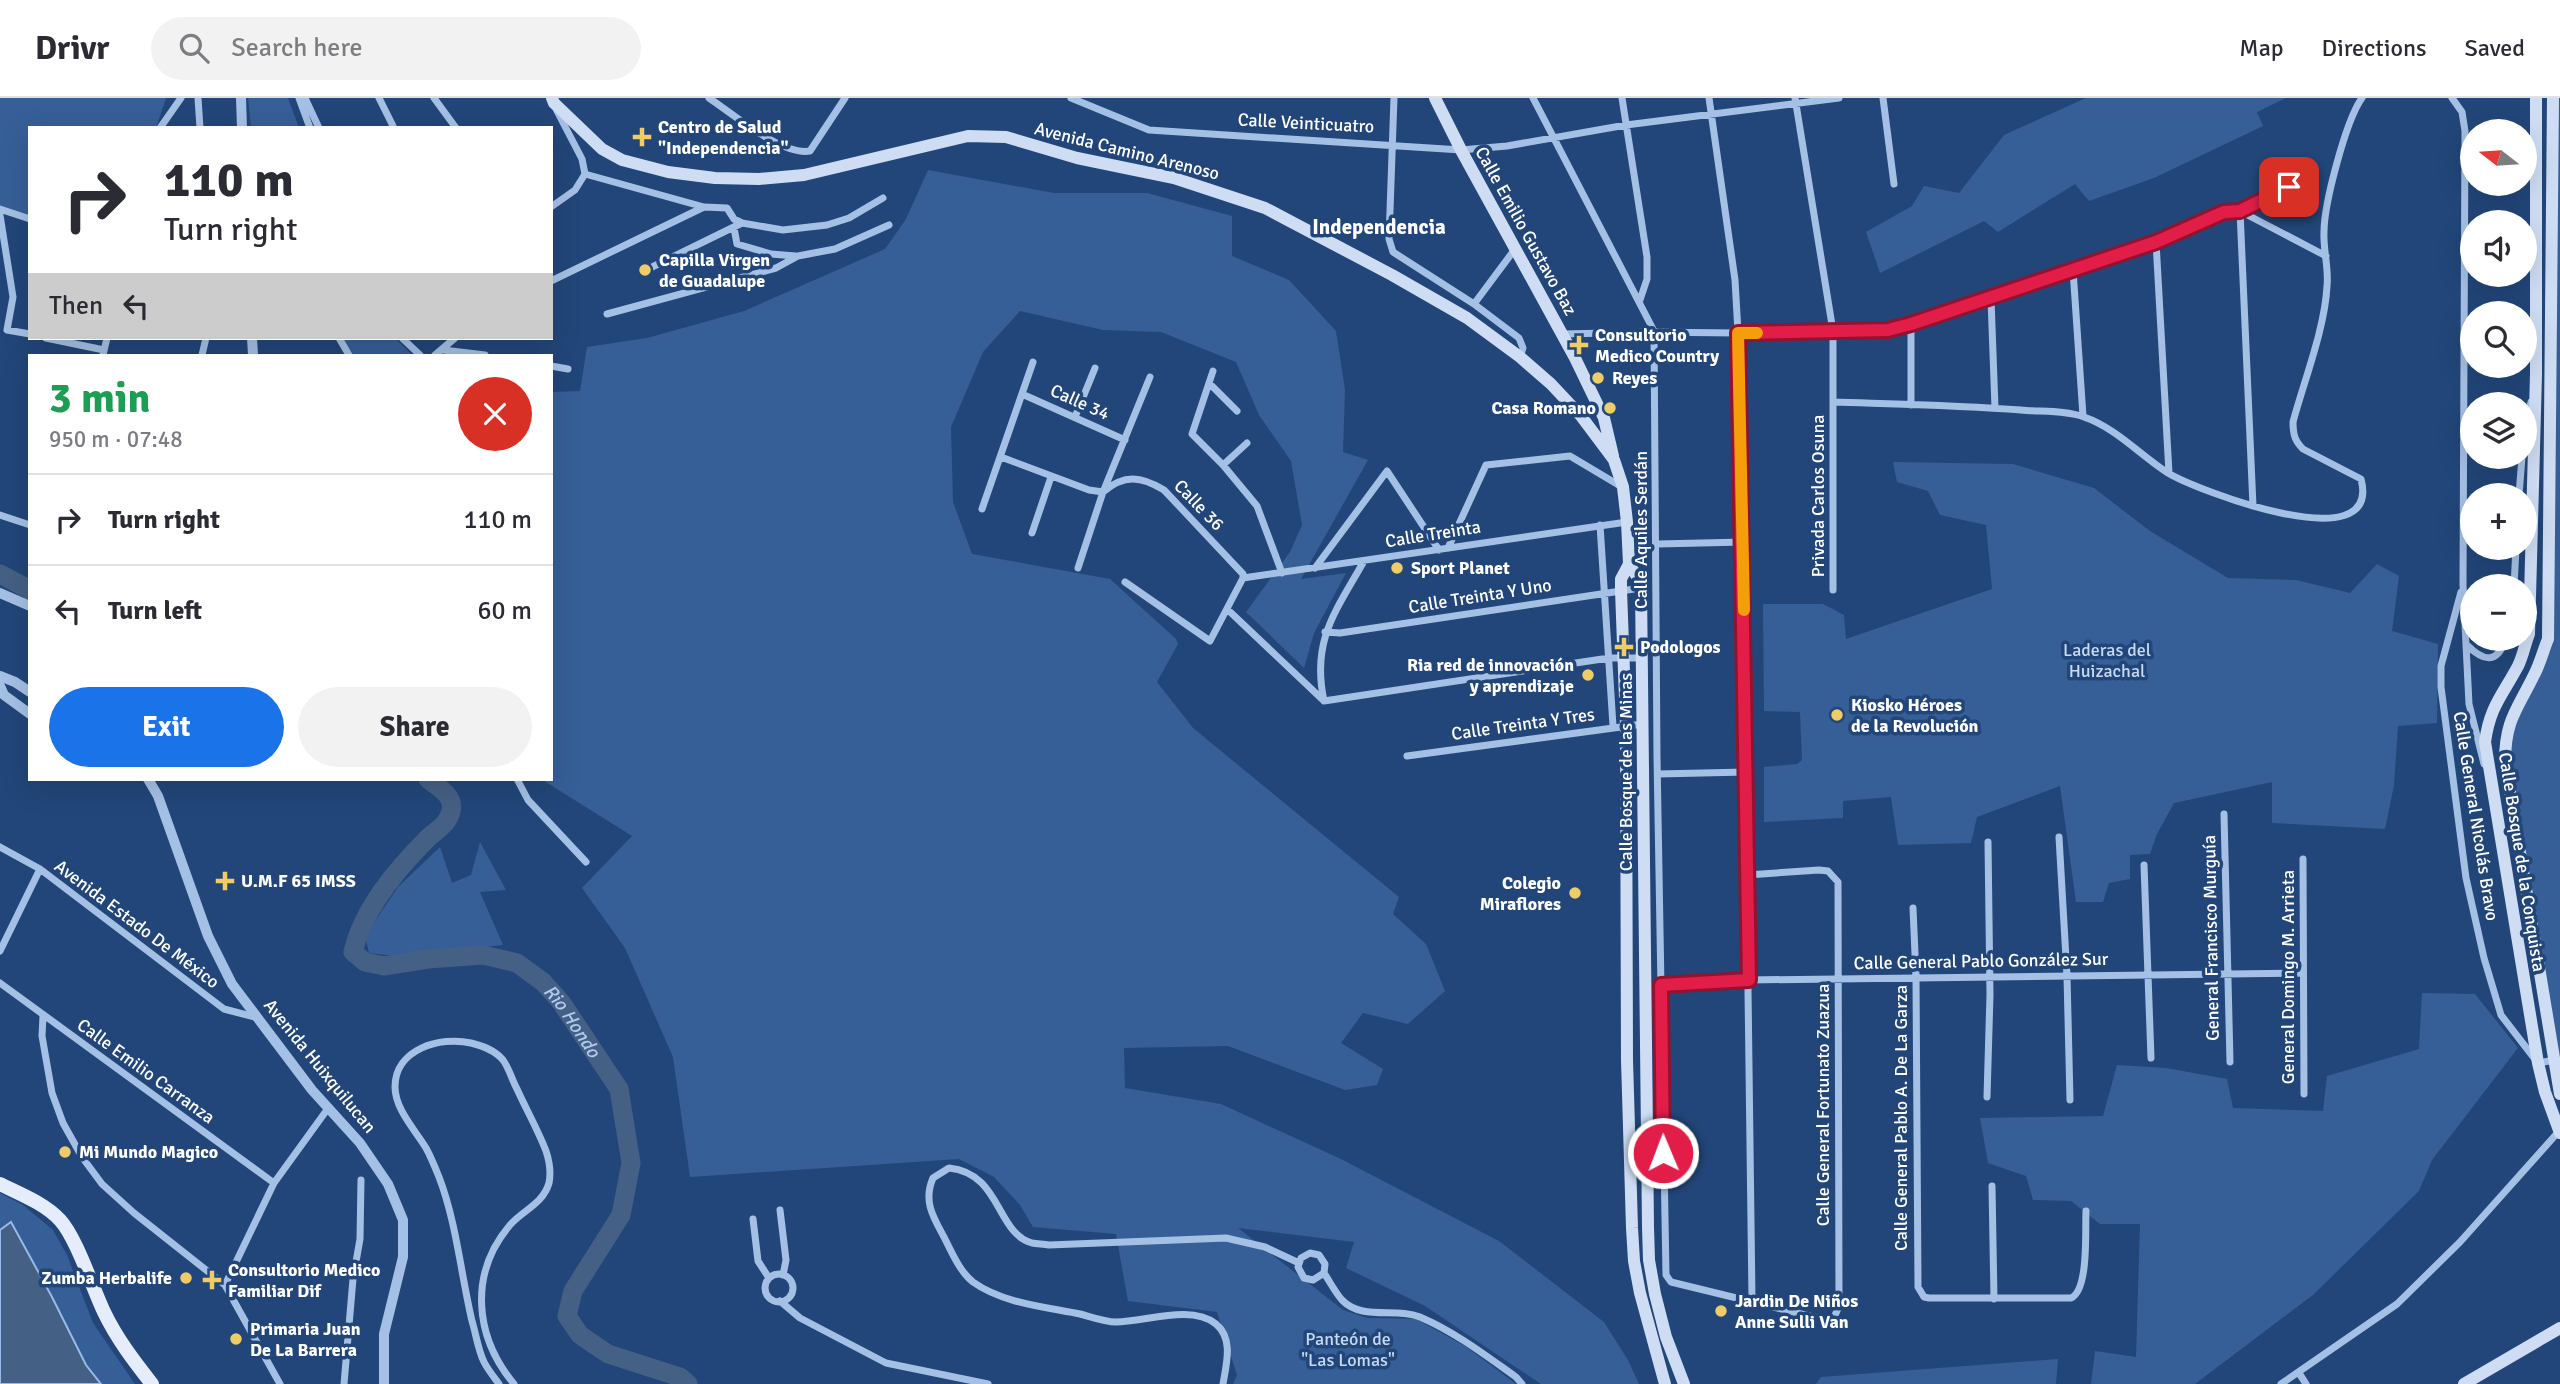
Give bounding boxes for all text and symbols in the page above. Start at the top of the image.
search box [151,17,641,80]
text: Drivr [35,28,109,69]
icon: search [175,29,213,67]
text: Search here [231,32,362,64]
text: Map [2239,33,2284,63]
text: Directions [2322,33,2427,63]
text: Saved [2465,33,2525,63]
street label: Calle Veinticuatro [1237,108,1375,138]
place label: Centro de Salud "Independencia" [658,116,789,159]
street label: Avenida Camino Arenoso [1032,117,1222,185]
north arrow [2460,119,2538,196]
map controls [2460,119,2537,651]
marker: Centro de Salud "Independencia" [632,127,652,147]
street label: Calle Emilio Gustavo Baz [1470,143,1582,319]
text: 110 m [164,150,294,210]
icon: right [49,154,140,245]
pin [2259,157,2319,217]
icon: arrive [2270,168,2308,206]
text: Turn right [164,210,297,249]
button: sound [2460,210,2537,287]
district label: Independencia [1312,214,1446,240]
place label: Capilla Virgen de Guadalupe [659,249,770,292]
marker: Capilla Virgen de Guadalupe [637,262,653,278]
icon: left [117,287,155,325]
text: Then [49,290,103,322]
button: search [2460,301,2537,378]
place label: Consultorio Medico Country [1595,324,1719,367]
marker: Consultorio Medico Country [1569,335,1589,355]
place label: Reyes [1612,367,1657,389]
marker: Reyes [1590,370,1606,386]
text: 3 min [49,373,150,424]
button: close [458,377,532,451]
street label: Calle 34 [1047,379,1113,425]
button: layers [2460,392,2537,469]
place label: Casa Romano [1491,397,1596,419]
marker: Casa Romano [1602,400,1618,416]
street label: Privada Carlos Osuna [1807,415,1829,577]
text: 950 m · 07:48 [49,425,183,454]
street label: Calle Aquiles Serdán [1630,451,1652,609]
street label: Calle 36 [1169,475,1229,535]
button: + [2460,483,2537,560]
icon: right [49,501,87,539]
text: Turn right [108,504,220,536]
text: 110 m [463,504,532,536]
street label: Calle Treinta [1384,516,1482,552]
place label: Sport Planet [1411,557,1510,579]
marker: Sport Planet [1389,560,1405,576]
street label: Calle Treinta Y Uno [1407,574,1553,618]
button: − [2460,574,2537,651]
icon: left [49,592,87,630]
text: Turn left [108,595,202,627]
text: 60 m [477,595,532,627]
place label: Podologos [1640,636,1721,658]
marker: Podologos [1614,637,1634,657]
park label: Laderas del Huizachal [2063,639,2151,682]
place label: Ria red de innovación y aprendizaje [1407,654,1574,697]
marker: Ria red de innovación y aprendizaje [1580,667,1596,683]
street label: Calle Bosque de las Minas [1615,673,1637,871]
button: Exit [49,687,284,767]
button: Share [298,687,532,767]
place label: Kiosko Héroes de la Revolución [1851,694,1979,737]
street label: Calle Treinta Y Tres [1450,703,1596,745]
marker: Kiosko Héroes de la Revolución [1829,707,1845,723]
street label: Calle General Nicolás Bravo [2449,710,2503,922]
street label: Calle Bosque de la Conquista [2494,751,2550,973]
street label: General Francisco Murguía [2198,835,2224,1041]
street label: Avenida Estado De México [50,855,224,993]
place label: U.M.F 65 IMSS [241,870,356,892]
street label: General Domingo M. Arrieta [2277,870,2299,1084]
marker: U.M.F 65 IMSS [215,871,235,891]
place label: Colegio Miraflores [1480,872,1561,915]
marker: Colegio Miraflores [1567,885,1583,901]
street label: Calle General Pablo González Sur [1853,948,2109,974]
water label: Rio Hondo [538,980,606,1063]
street label: Calle General Fortunato Zuazua [1812,984,1834,1226]
street label: Calle General Pablo A. De La Garza [1890,985,1912,1251]
street label: Avenida Huixquilucan [259,995,381,1137]
street label: Calle Emilio Carranza [73,1014,219,1128]
position arrow [1626,1116,1700,1190]
place label: Mi Mundo Magico [79,1141,218,1163]
marker: Mi Mundo Magico [57,1144,73,1160]
place label: Consultorio Medico Familiar Dif [228,1259,380,1302]
place label: Zumba Herbalife [41,1267,172,1289]
marker: Zumba Herbalife [178,1270,194,1286]
marker: Consultorio Medico Familiar Dif [202,1270,222,1290]
place label: Jardin De Niños Anne Sulli Van [1735,1290,1858,1333]
marker: Jardin De Niños Anne Sulli Van [1713,1303,1729,1319]
place label: Primaria Juan De La Barrera [250,1318,361,1361]
park label: Panteón de "Las Lomas" [1301,1328,1395,1371]
marker: Primaria Juan De La Barrera [228,1331,244,1347]

